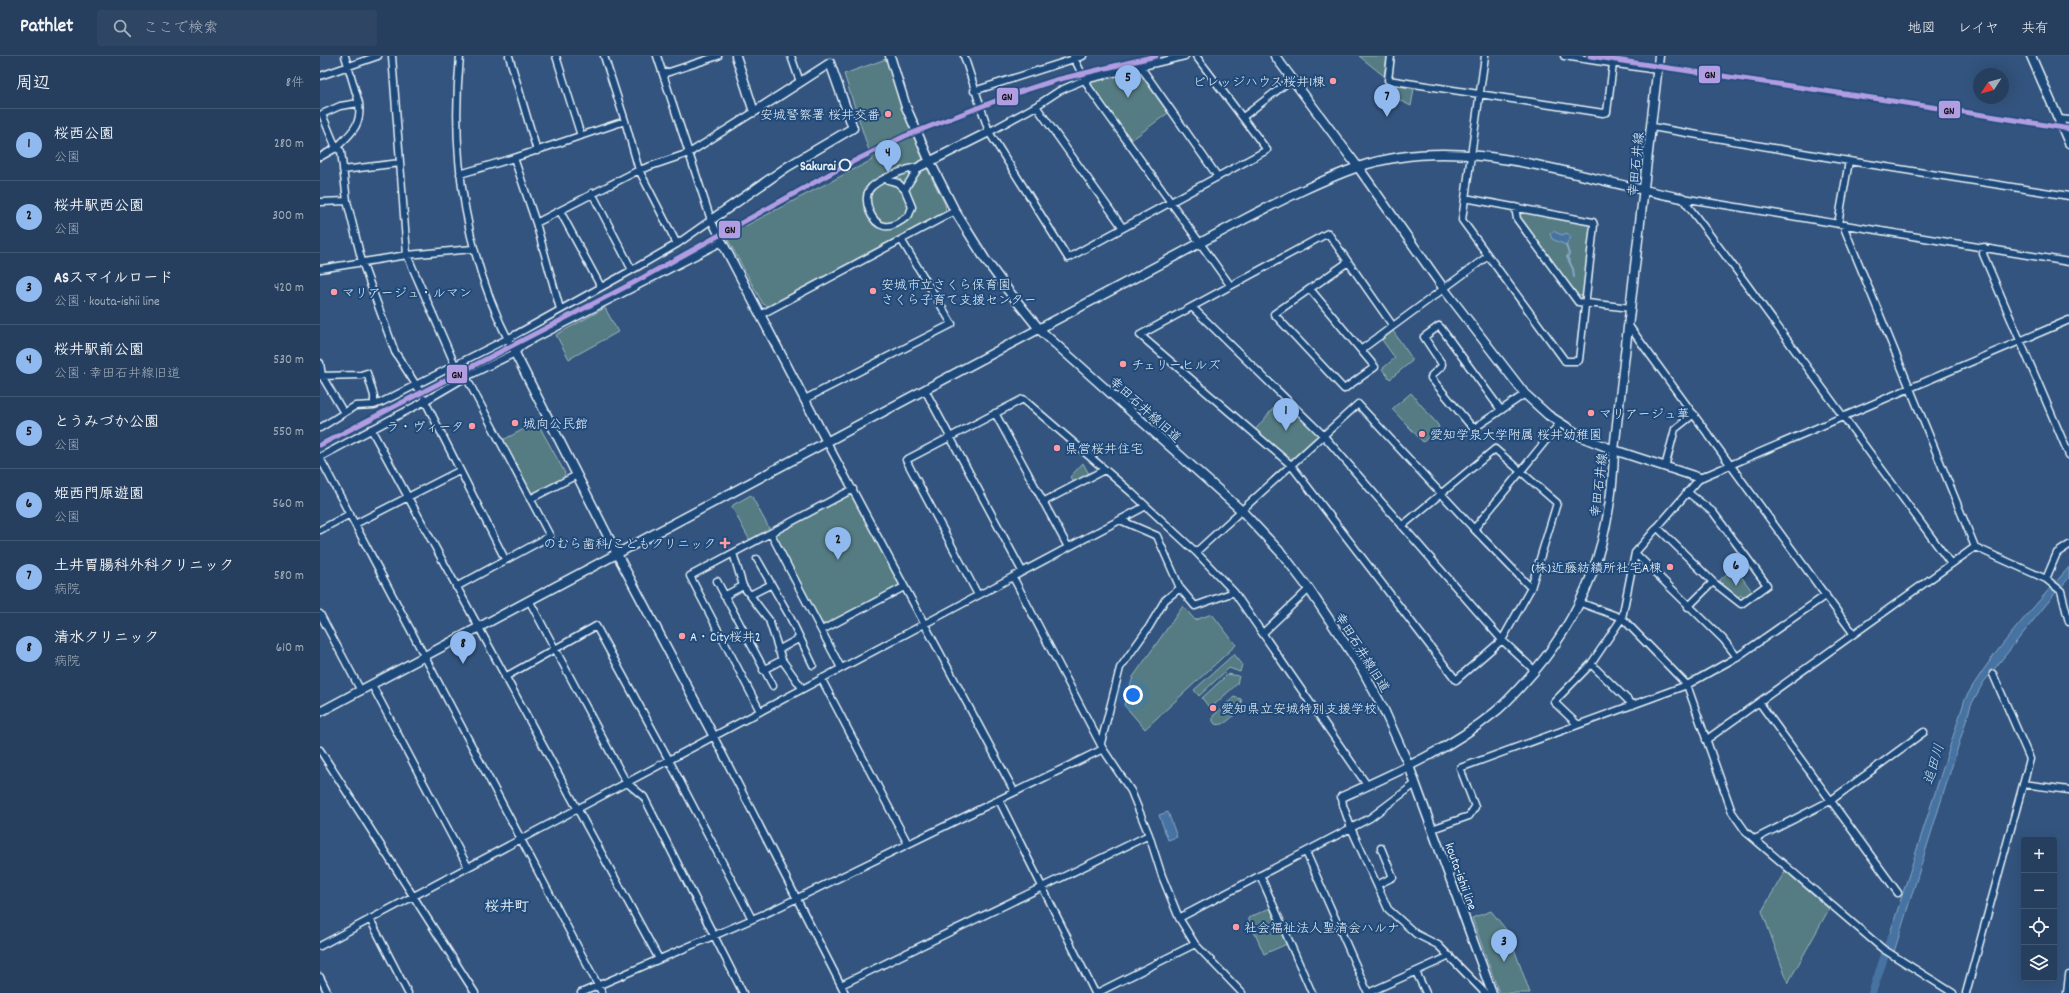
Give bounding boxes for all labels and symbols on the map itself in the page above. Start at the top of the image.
pin: 5 [1115,65,1141,98]
line badge: GN [1698,65,1721,84]
text: GN [1705,68,1716,84]
north arrow [1973,68,2009,104]
place label: ビレッジハウス桜井1棟 [1193,74,1325,93]
marker: ビレッジハウス桜井1棟 [1328,76,1338,86]
pin: 7 [1374,84,1400,117]
line badge: GN [996,87,1019,106]
text: GN [1002,90,1013,106]
line badge: GN [1938,100,1961,119]
text: GN [1944,104,1955,120]
place label: 安城警察署 桜井交番 [760,107,880,126]
marker: 安城警察署 桜井交番 [883,109,893,119]
street label: 幸田石井線 [1625,130,1650,198]
pin: 4 [875,140,901,173]
place label: Sakurai [800,158,837,177]
marker: Sakurai [838,158,852,172]
line badge: GN [718,220,741,239]
text: GN [725,223,736,239]
place label: 安城市立さくら保育園 さくら子育て支援センター [881,277,1036,311]
place label: マリアージュ・ルマン [342,285,472,304]
marker: 安城市立さくら保育園 さくら子育て支援センター [868,286,878,296]
marker: マリアージュ・ルマン [329,287,339,297]
place label: チェリーヒルズ [1131,357,1220,376]
marker: チェリーヒルズ [1118,359,1128,369]
line badge: GN [446,364,468,384]
text: GN [452,368,463,384]
street label: 幸田石井線旧道 [1104,373,1185,448]
pin: 1 [1273,398,1299,431]
place label: マリアージュ華 [1599,406,1690,425]
marker: マリアージュ華 [1586,408,1596,418]
place label: 城向公民館 [523,416,588,435]
marker: 城向公民館 [510,418,520,428]
place label: ラ・ヴィータ [386,419,464,438]
marker: ラ・ヴィータ [467,421,477,431]
place label: 愛知学泉大学附属 桜井幼稚園 [1430,427,1602,446]
marker: 愛知学泉大学附属 桜井幼稚園 [1417,429,1427,439]
place label: 県営桜井住宅 [1065,441,1143,460]
marker: 県営桜井住宅 [1052,443,1062,453]
street label: 幸田石井線 [1587,451,1614,519]
pin: 2 [825,527,851,560]
place label: のむら歯科/こどもクリニック [543,536,716,555]
marker: のむら歯科/こどもクリニック [719,537,731,549]
pin: 6 [1723,553,1749,586]
place label: (株)近藤紡績所社宅A棟 [1531,560,1662,579]
marker: (株)近藤紡績所社宅A棟 [1665,562,1675,572]
street label: 幸田石井線旧道 [1329,610,1393,697]
place label: A・City桜井2 [690,629,761,648]
pin: 8 [450,631,476,664]
marker: A・City桜井2 [677,631,687,641]
your location [1123,685,1143,705]
place label: 愛知県立安城特別支援学校 [1221,701,1377,720]
marker: 愛知県立安城特別支援学校 [1208,703,1218,713]
water label: 追田川 [1919,742,1951,788]
street label: kouta-ishii line [1439,840,1481,914]
district label: 桜井町 [484,897,530,919]
place label: 社会福祉法人聖清会ハルナ [1244,920,1400,939]
marker: 社会福祉法人聖清会ハルナ [1231,922,1241,932]
pin: 3 [1491,929,1517,962]

